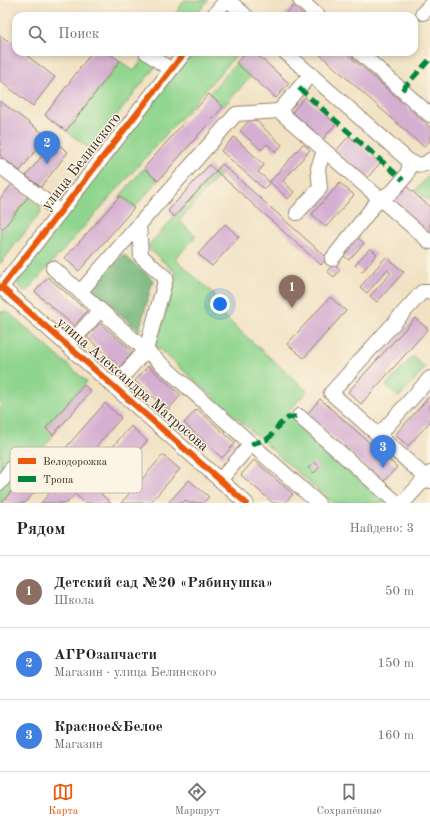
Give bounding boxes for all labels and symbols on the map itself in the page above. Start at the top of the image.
street label: улица Белинского [40,111,124,213]
pin: 2 [34,131,60,164]
pin: 1 [279,275,305,308]
your location [210,294,230,314]
street label: улица Александра Матросова [53,315,211,455]
pin: 3 [370,435,396,468]
legend [10,447,142,493]
text: Велодорожка [43,457,108,468]
text: Тропа [43,475,74,486]

